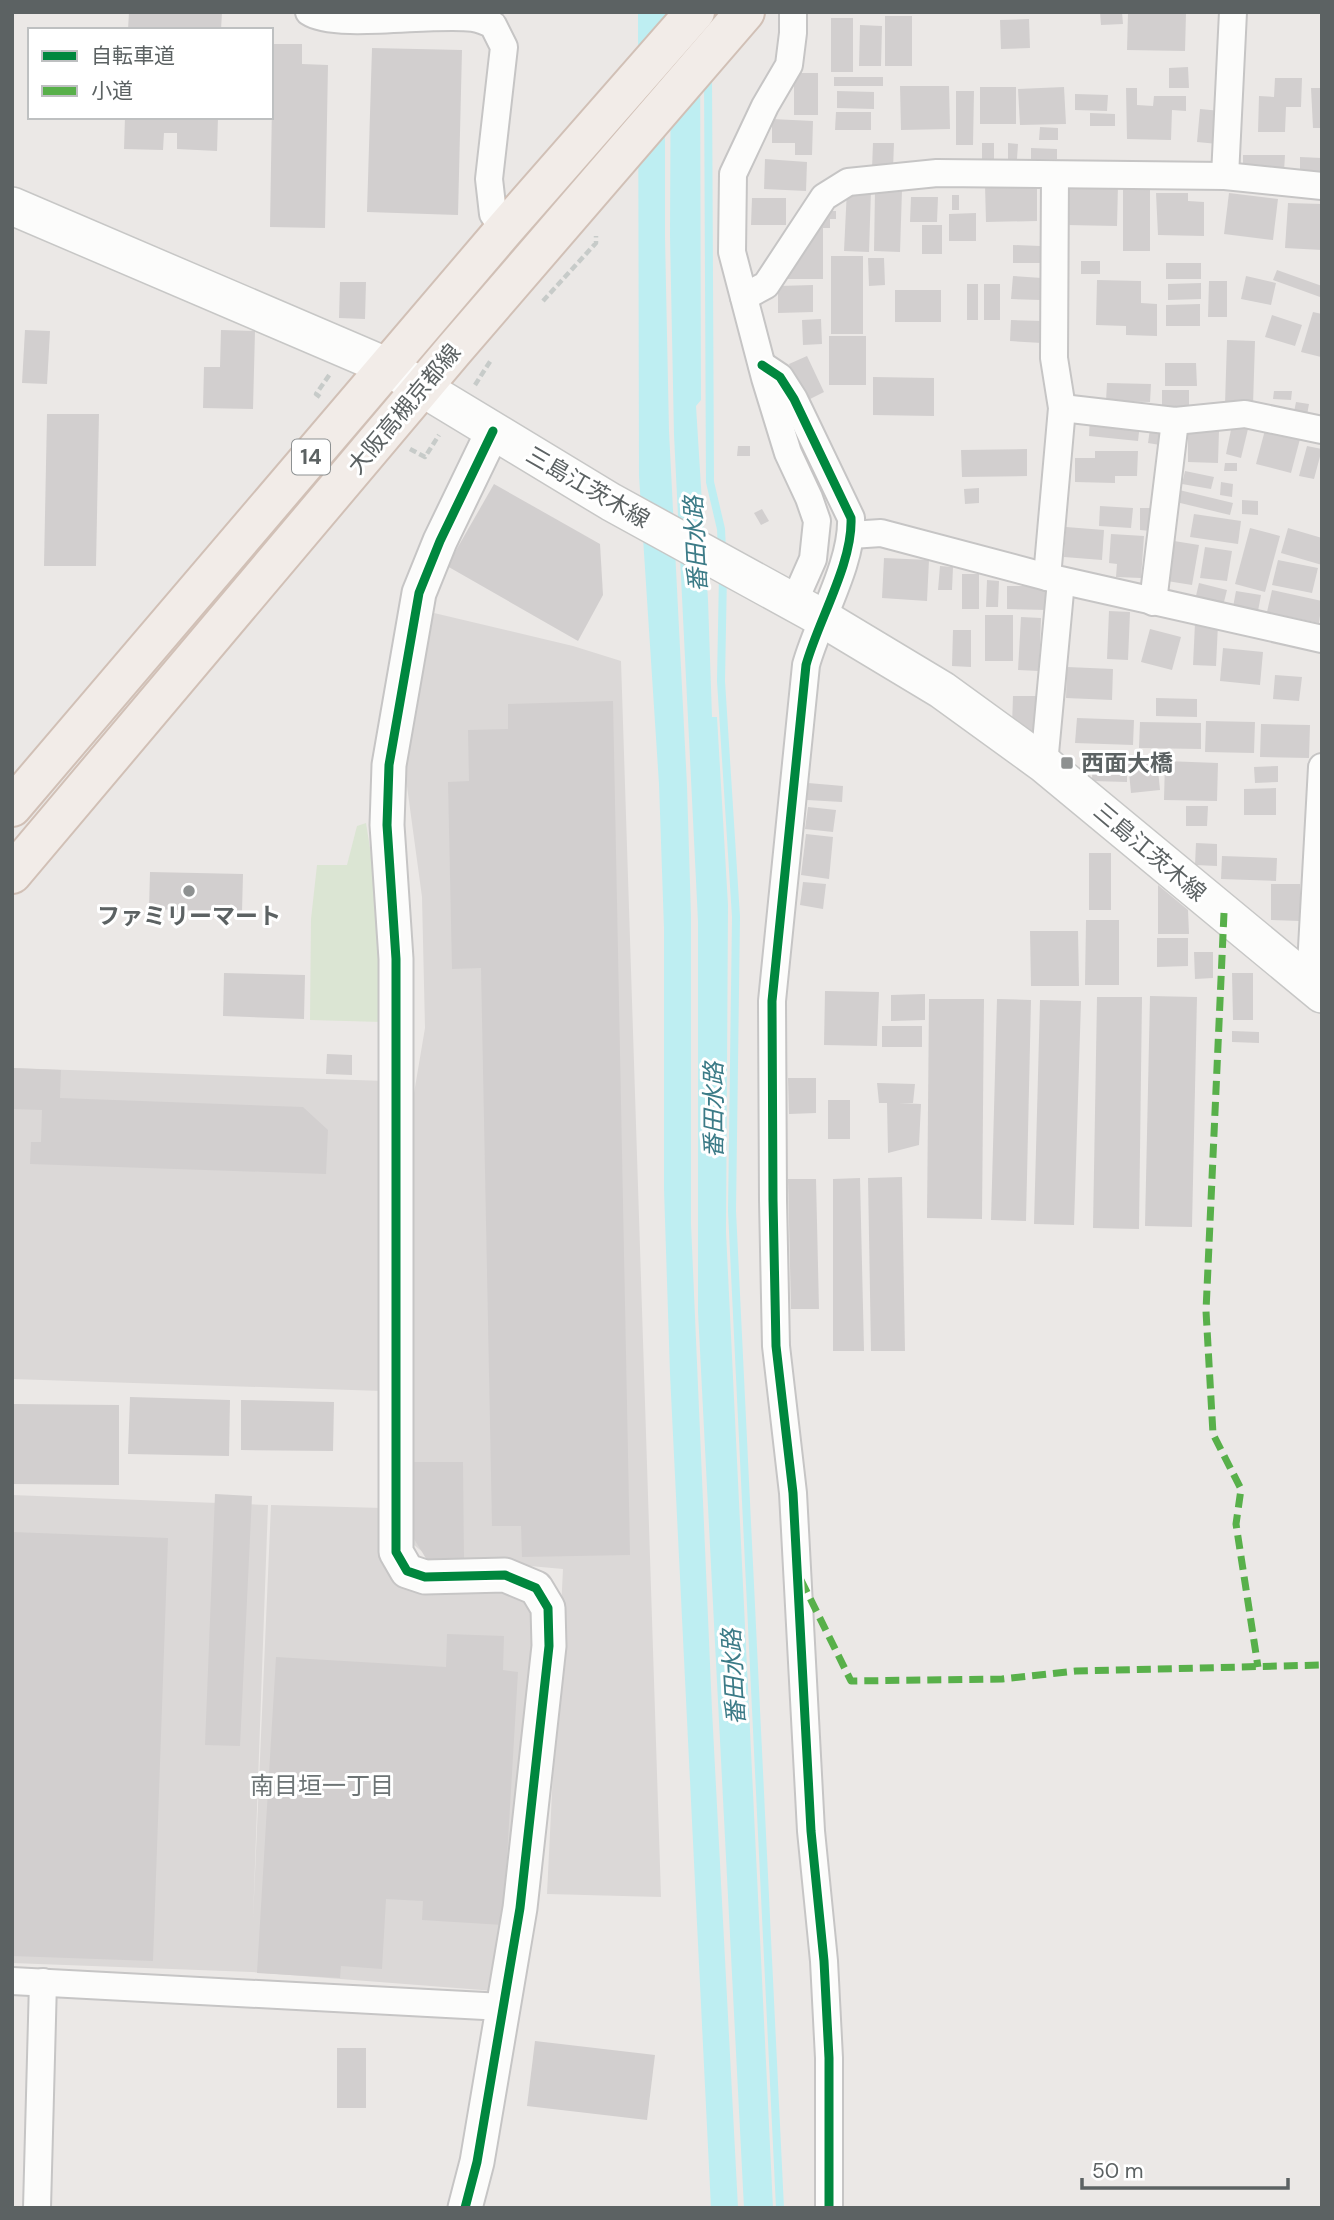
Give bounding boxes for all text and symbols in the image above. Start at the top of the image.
legend [28,28,273,119]
text: 自転車道 [91,42,175,70]
text: 小道 [91,77,133,105]
street label: 大阪高槻京都線 [341,338,467,480]
road number: 14 [292,440,330,475]
street label: 三島江茨木線 [521,440,655,534]
water label: 番田水路 [677,493,713,593]
place label: 西面大橋 [1081,748,1173,778]
marker: 西面大橋 [1059,755,1075,771]
street label: 三島江茨木線 [1088,796,1212,908]
marker: ファミリーマート [181,883,197,899]
place label: ファミリーマート [97,901,281,931]
water label: 番田水路 [698,1060,729,1158]
water label: 番田水路 [715,1626,751,1726]
district label: 南目垣一丁目 [250,1770,394,1801]
scale bar [1082,2146,1288,2190]
text: 50 m [1092,2157,1143,2185]

